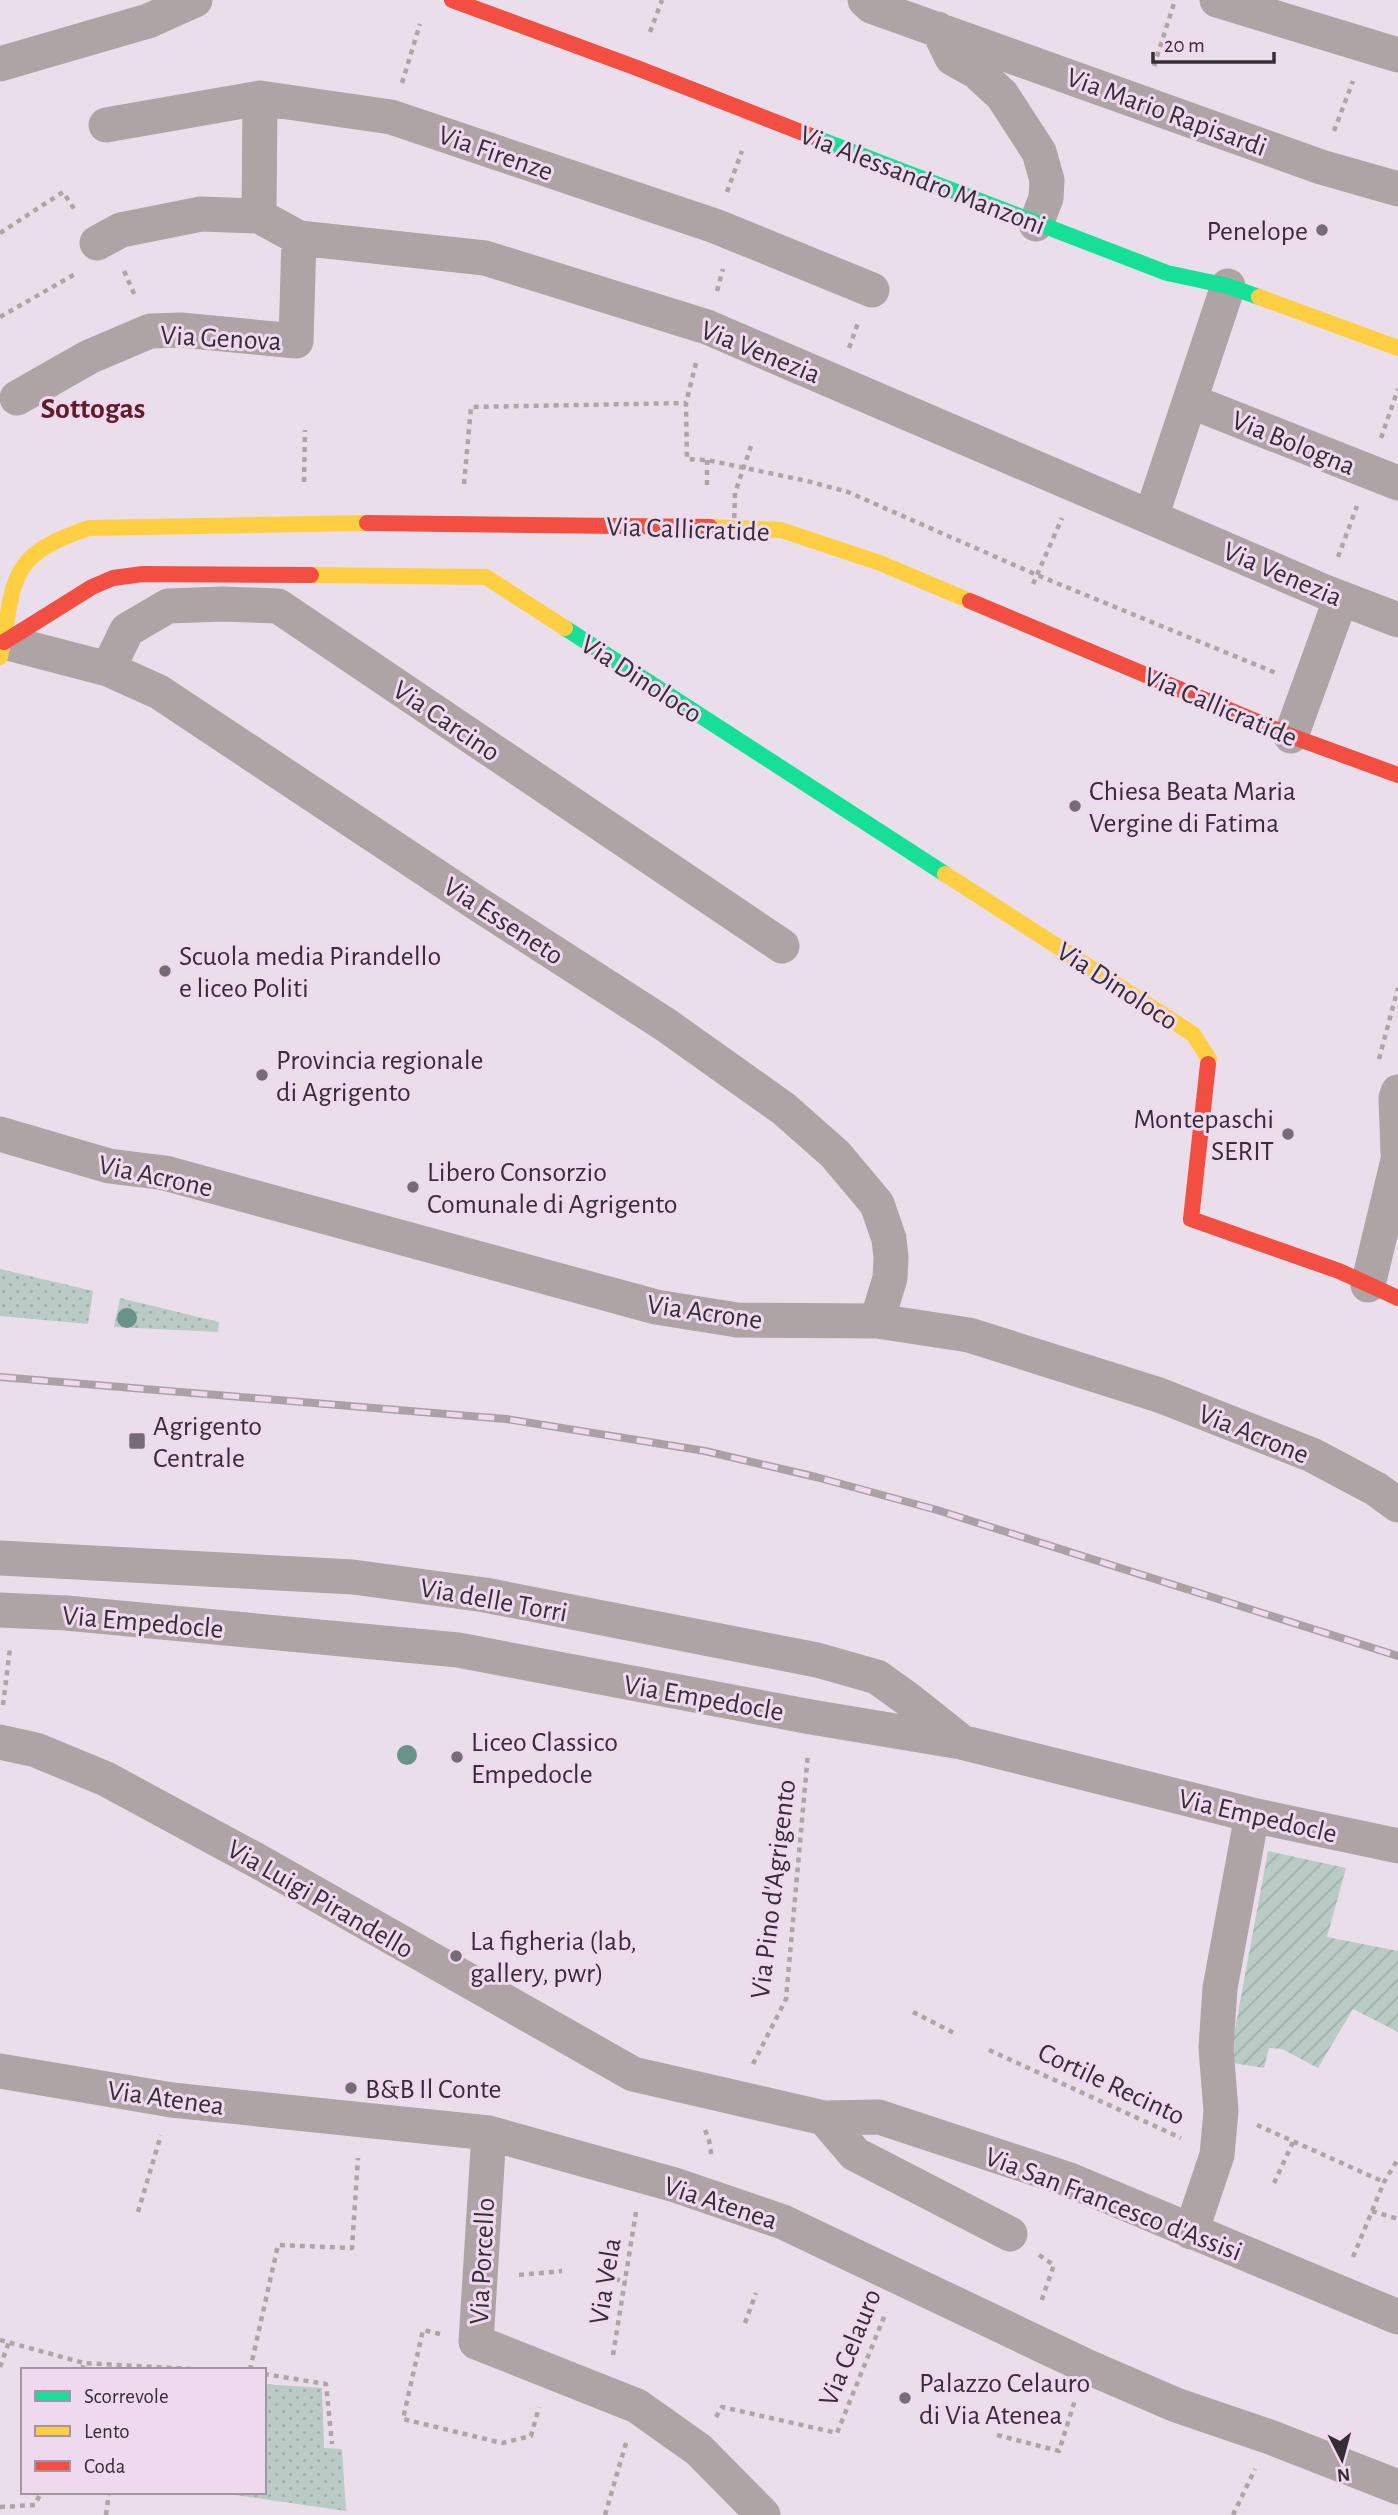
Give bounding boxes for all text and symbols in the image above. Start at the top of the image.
scale bar [1153,21,1274,65]
text: 20 m [1164,35,1205,56]
street label: Via Mario Rapisardi [1062,64,1270,162]
street label: Via Firenze [434,121,556,187]
street label: Via Alessandro Manzoni [796,121,1049,241]
place label: Penelope [1207,218,1308,246]
marker: Penelope [1314,222,1330,238]
street label: Via Venezia [696,316,824,389]
street label: Via Genova [160,322,282,356]
district label: Sottogas [41,394,145,424]
street label: Via Bologna [1228,406,1359,481]
street label: Via Callicratide [606,513,770,547]
street label: Via Venezia [1219,537,1346,612]
street label: Via Dinoloco [575,630,707,729]
street label: Via Callicratide [1139,663,1301,753]
street label: Via Carcino [387,676,504,767]
place label: Chiesa Beata Maria Vergine di Fatima [1089,778,1296,838]
marker: Chiesa Beata Maria Vergine di Fatima [1067,798,1083,814]
street label: Via Esseneto [438,873,568,971]
street label: Via Dinoloco [1051,937,1183,1036]
place label: Scuola media Pirandello e liceo Politi [179,943,441,1003]
marker: Scuola media Pirandello e liceo Politi [157,963,173,979]
place label: Provincia regionale di Agrigento [276,1047,483,1107]
marker: Provincia regionale di Agrigento [254,1067,270,1083]
place label: Montepaschi SERIT [1133,1106,1274,1166]
marker: Montepaschi SERIT [1280,1126,1296,1142]
street label: Via Acrone [96,1151,215,1203]
place label: Libero Consorzio Comunale di Agrigento [427,1159,678,1219]
marker: Libero Consorzio Comunale di Agrigento [405,1179,421,1195]
street label: Via Acrone [645,1291,764,1335]
street label: Via Acrone [1194,1400,1312,1470]
place label: Agrigento Centrale [153,1413,262,1473]
marker: Agrigento Centrale [127,1431,147,1451]
street label: Via delle Torri [418,1574,570,1628]
street label: Via Empedocle [61,1602,225,1644]
street label: Via Empedocle [622,1671,786,1727]
place label: Liceo Classico Empedocle [471,1729,618,1789]
marker: Liceo Classico Empedocle [449,1749,465,1765]
street label: Via Pino d'Agrigento [747,1778,801,2000]
street label: Via Empedocle [1176,1785,1340,1849]
street label: Via Luigi Pirandello [222,1835,418,1964]
place label: La figheria (lab, gallery, pwr) [470,1928,637,1988]
marker: La figheria (lab, gallery, pwr) [448,1948,464,1964]
street label: Cortile Recinto [1033,2039,1189,2131]
place label: B&B Il Conte [365,2076,501,2104]
street label: Via Atenea [106,2077,226,2121]
marker: B&B Il Conte [343,2080,359,2096]
street label: Via San Francesco d'Assisi [981,2143,1246,2267]
street label: Via Atenea [660,2172,781,2235]
street label: Via Porcello [466,2197,500,2325]
street label: Via Vela [585,2236,627,2327]
street label: Via Celauro [815,2285,887,2410]
legend [21,2368,266,2494]
place label: Palazzo Celauro di Via Atenea [919,2370,1090,2430]
text: Scorrevole [84,2386,169,2407]
marker: Palazzo Celauro di Via Atenea [897,2390,913,2406]
text: Lento [84,2421,130,2442]
north arrow [1307,2424,1377,2494]
text: Coda [84,2456,126,2477]
text: N [1336,2464,1351,2485]

